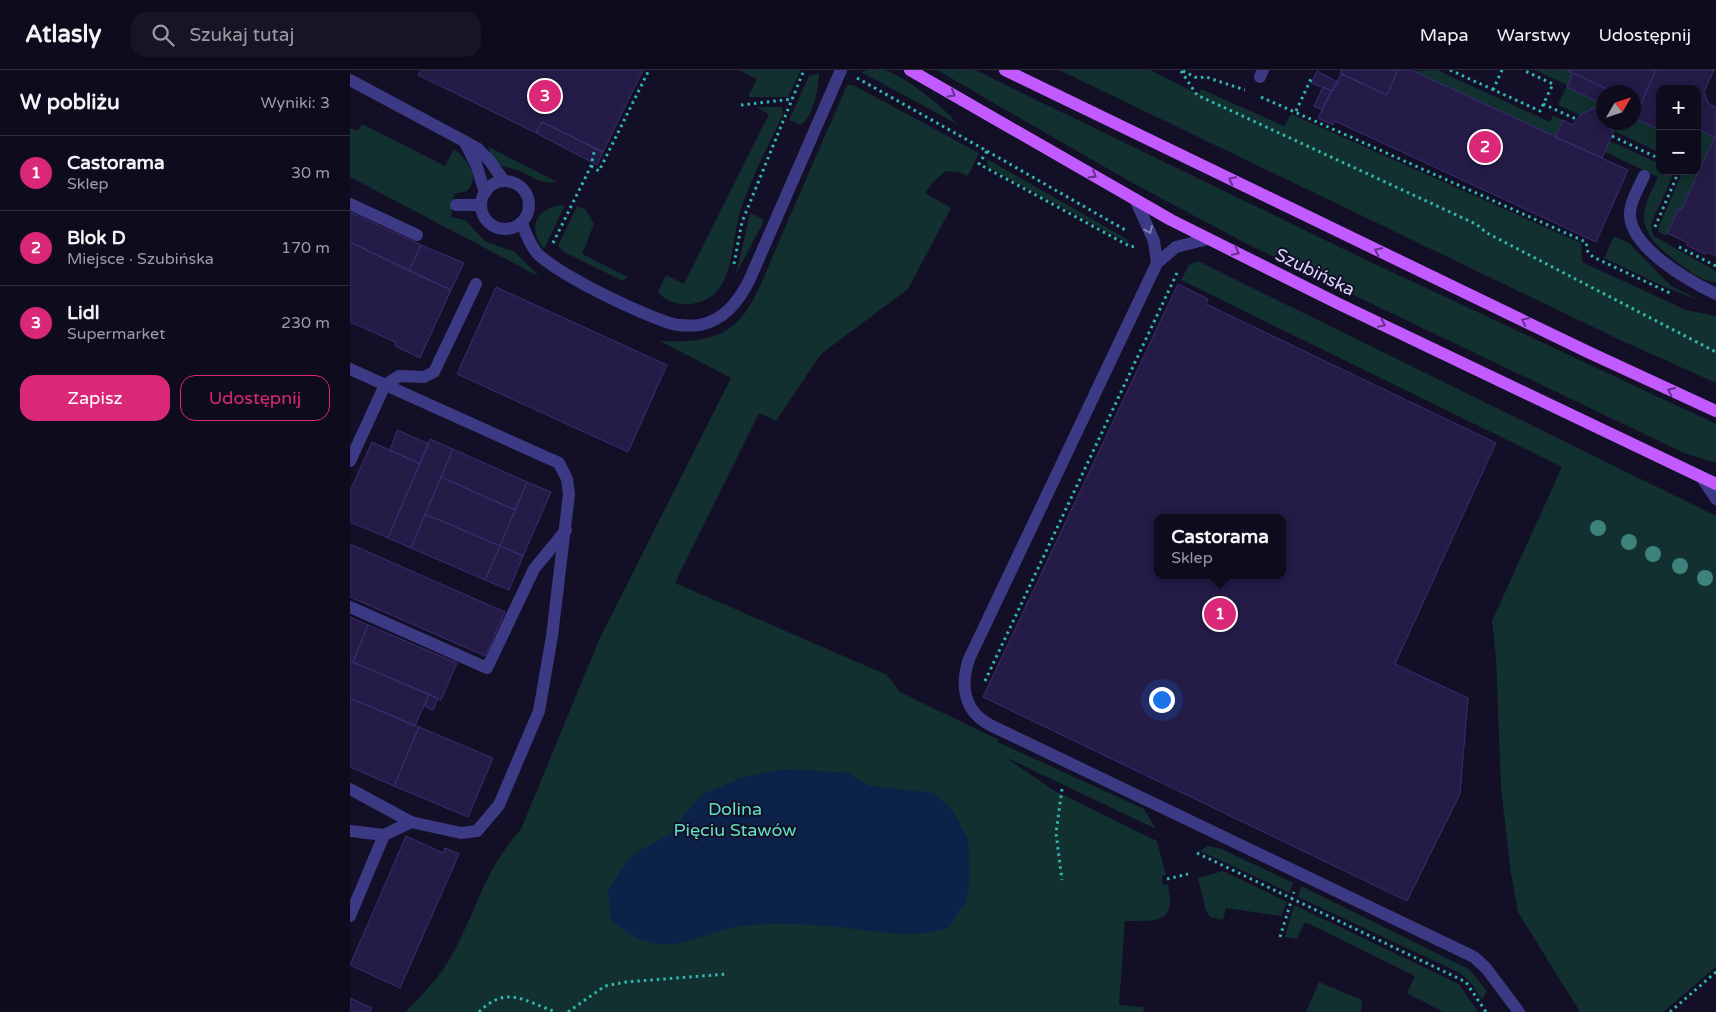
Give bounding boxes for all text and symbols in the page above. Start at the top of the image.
search box [131,12,481,57]
text: Atlasly [25,20,101,49]
icon: search [149,21,177,49]
text: Szukaj tutaj [189,24,294,46]
text: Mapa [1420,24,1469,46]
text: Warstwy [1497,24,1570,46]
text: Udostępnij [1598,24,1691,46]
pin: 3 [529,77,561,115]
north arrow [1596,85,1641,130]
map controls [1656,85,1701,175]
button: + [1656,85,1701,130]
one-way arrow [947,88,956,98]
text: W pobliżu [20,90,120,115]
text: Wyniki: 3 [261,93,330,113]
pin: 2 [1469,128,1501,166]
button: − [1656,130,1701,175]
text: Castorama [67,152,165,174]
text: 1 [31,163,41,183]
text: 30 m [291,163,330,183]
one-way arrow [1088,169,1097,179]
text: Sklep [67,174,109,194]
one-way arrow [1228,176,1237,186]
one-way arrow [1142,225,1153,234]
text: Blok D [67,227,126,249]
text: 2 [31,238,41,258]
text: 170 m [281,238,330,258]
street label: Szubińska [1271,243,1359,301]
one-way arrow [1231,246,1240,257]
one-way arrow [1374,247,1383,257]
text: Miejsce · Szubińska [67,249,214,269]
text: Lidl [67,302,99,324]
text: 3 [31,313,41,333]
text: 230 m [281,313,330,333]
one-way arrow [1377,318,1386,328]
one-way arrow [1521,318,1530,328]
text: Supermarket [67,324,165,344]
button: Zapisz [20,375,170,421]
button: Udostępnij [180,375,330,421]
one-way arrow [1667,387,1676,397]
popup [1154,514,1286,579]
text: Castorama [1171,526,1269,548]
text: Sklep [1171,548,1213,568]
pin: 1 [1204,595,1236,633]
your location [1149,687,1175,713]
park label: Dolina Pięciu Stawów [673,798,797,841]

